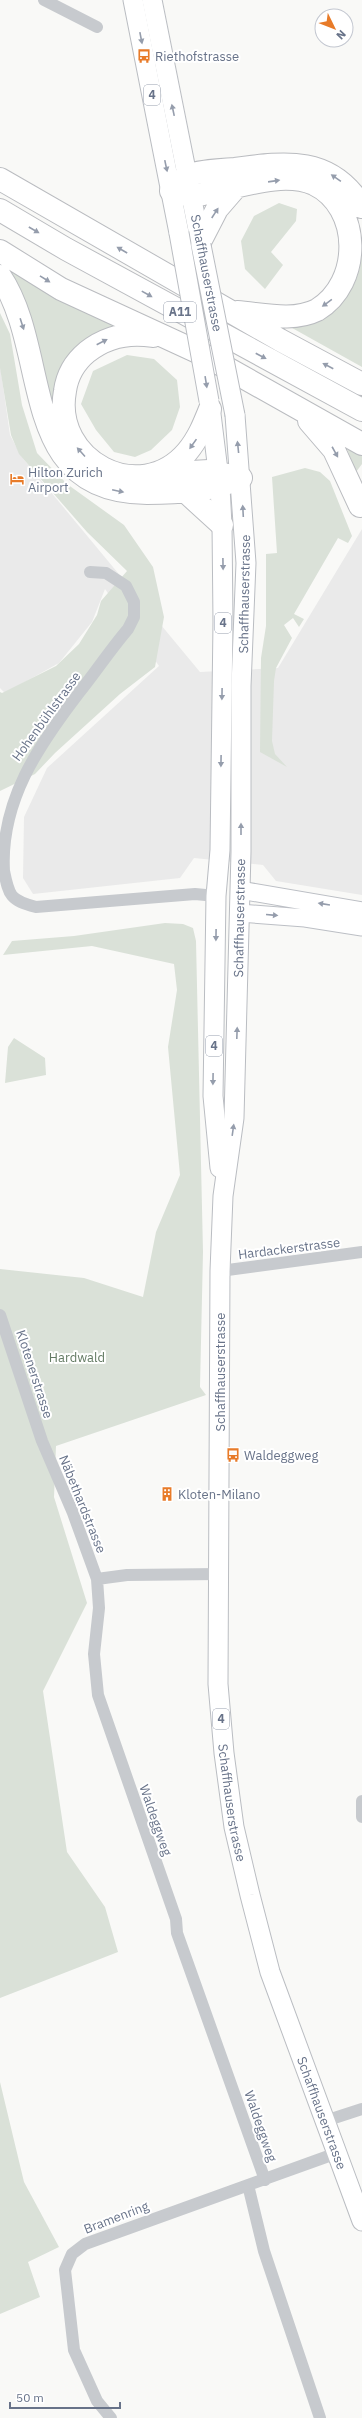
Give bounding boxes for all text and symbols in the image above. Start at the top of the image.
north arrow [314,8,354,48]
text: N [333,27,349,43]
one-way arrow [138,32,144,44]
bus stop icon: Riethofstrasse [136,48,152,64]
place label: Riethofstrasse [155,48,239,65]
road number: 4 [144,85,160,105]
one-way arrow [170,104,176,116]
one-way arrow [163,160,169,172]
one-way arrow [330,174,341,182]
one-way arrow [268,178,280,184]
one-way arrow [211,208,219,218]
street label: Schaffhauserstrasse [187,213,226,333]
one-way arrow [28,227,40,234]
one-way arrow [116,246,128,253]
one-way arrow [40,275,50,283]
one-way arrow [141,290,153,297]
one-way arrow [322,299,333,307]
road number: A11 [164,302,196,322]
one-way arrow [19,318,25,330]
one-way arrow [97,339,108,345]
one-way arrow [256,352,267,359]
one-way arrow [322,362,333,369]
one-way arrow [203,376,209,388]
one-way arrow [189,439,197,449]
one-way arrow [235,440,242,453]
one-way arrow [331,446,338,458]
one-way arrow [76,447,86,457]
place label: Hilton Zurich Airport [28,464,103,496]
hotel icon: Hilton Zurich Airport [9,471,25,487]
one-way arrow [112,488,124,494]
one-way arrow [240,505,247,517]
street label: Schaffhauserstrasse [235,534,254,654]
one-way arrow [220,558,226,571]
road number: 4 [215,613,231,633]
street label: Hohenbühlstrasse [8,668,85,764]
one-way arrow [219,688,225,701]
one-way arrow [218,755,224,768]
one-way arrow [238,822,244,835]
street label: Schaffhauserstrasse [230,858,249,978]
one-way arrow [317,901,330,907]
one-way arrow [266,912,278,919]
one-way arrow [213,929,219,942]
one-way arrow [233,1027,240,1039]
road number: 4 [206,1036,222,1056]
one-way arrow [210,1073,216,1086]
one-way arrow [230,1124,236,1136]
street label: Hardackerstrasse [237,1234,341,1263]
street label: Schaffhauserstrasse [212,1313,229,1431]
street label: Klotenerstrasse [12,1328,57,1421]
park label: Hardwald [49,1349,105,1366]
bus stop icon: Waldeggweg [225,1447,241,1463]
place label: Waldeggweg [244,1447,318,1464]
street label: Näbethardstrasse [55,1453,110,1556]
building icon: Kloten-Milano [159,1486,175,1502]
place label: Kloten-Milano [178,1486,260,1503]
road number: 4 [213,1709,229,1729]
street label: Schaffhauserstrasse [214,1743,250,1863]
street label: Waldeggweg [135,1782,176,1858]
street label: Schaffhauserstrasse [293,2054,350,2172]
street label: Waldeggweg [240,2088,281,2164]
street label: Bramenring [81,2197,151,2238]
scale bar [10,2384,120,2410]
text: 50 m [16,2390,44,2405]

